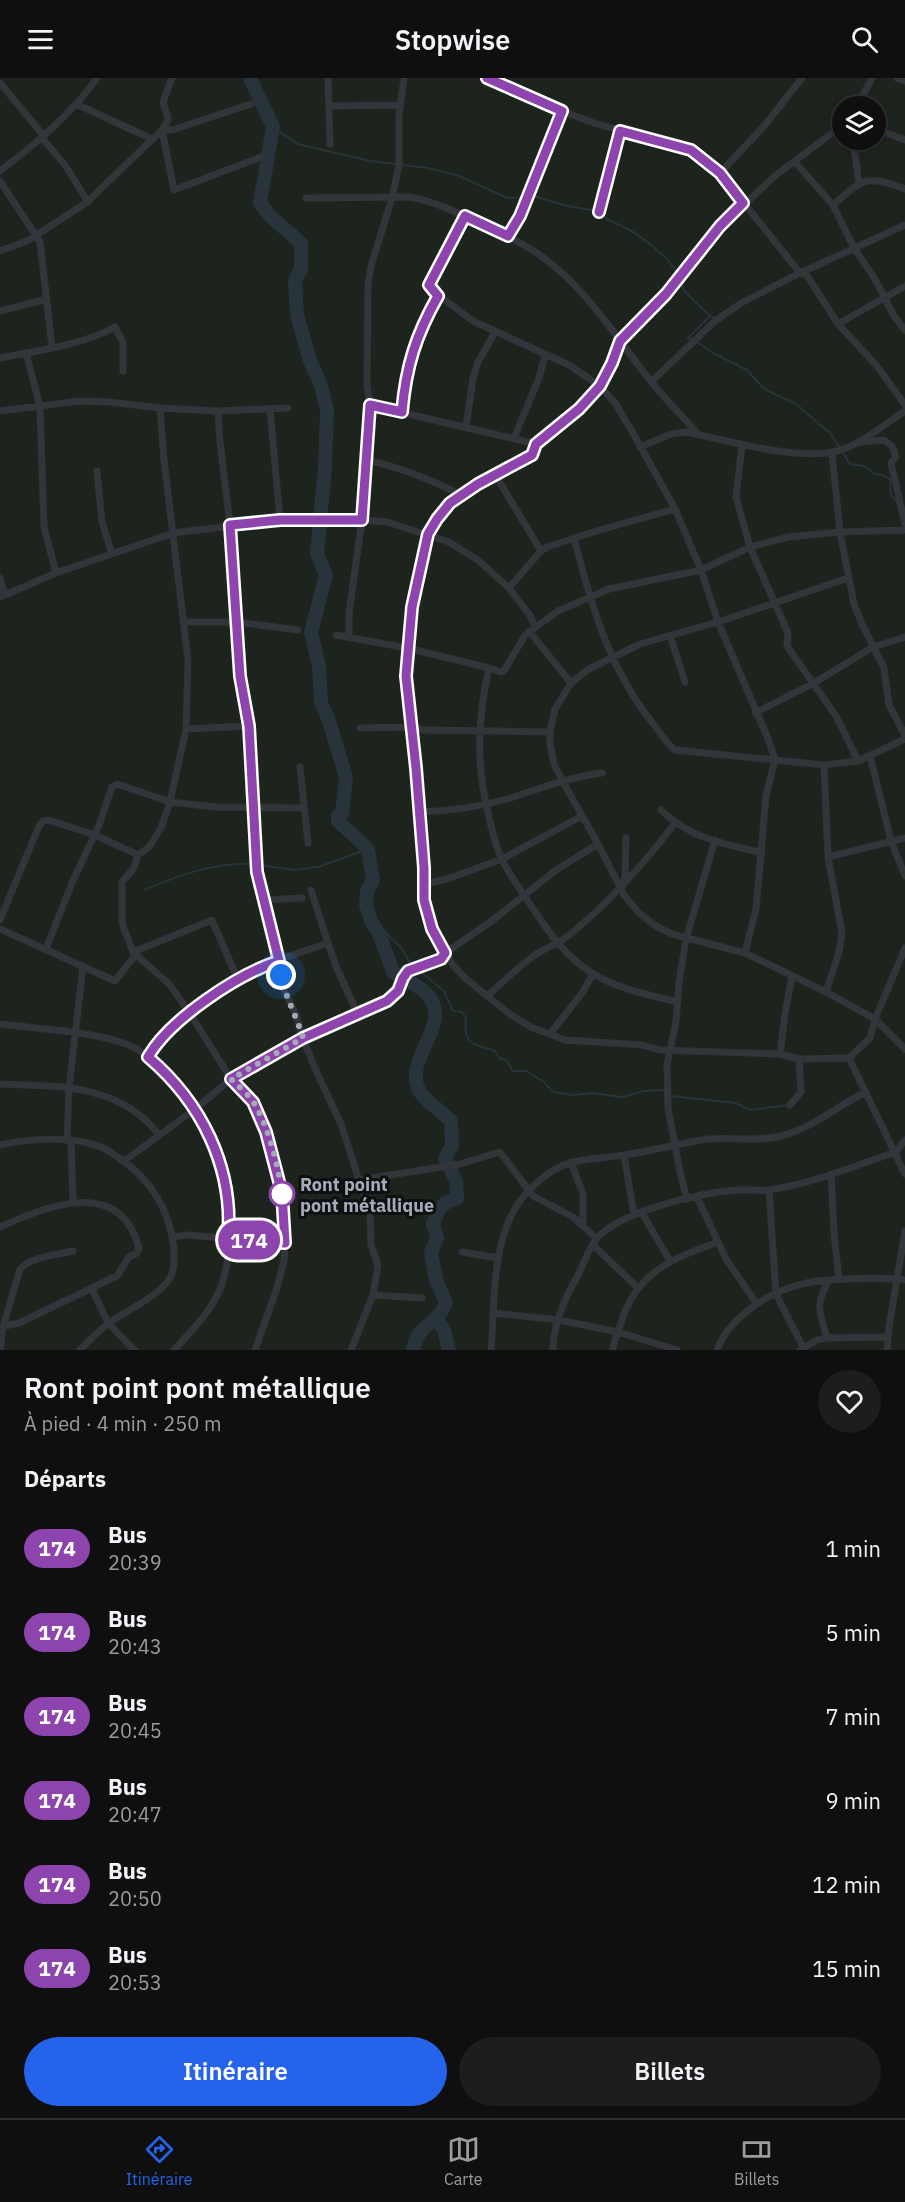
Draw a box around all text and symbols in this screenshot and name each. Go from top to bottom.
text: Stopwise [395,22,510,57]
icon: menu [24,23,57,56]
icon: search [848,23,881,56]
map controls [832,96,886,150]
button: layers [832,96,886,150]
your location [266,960,296,990]
place label: Ront point pont métallique [300,1173,434,1217]
marker: Ront point pont métallique [269,1181,295,1207]
line badge: 174 [214,1220,284,1260]
text: 174 [230,1226,268,1254]
text: Ront point pont métallique [24,1369,371,1406]
button: heart [818,1370,881,1433]
text: À pied · 4 min · 250 m [24,1410,221,1437]
text: Départs [24,1464,106,1493]
text: Bus [108,1520,147,1549]
text: 174 [38,1534,76,1562]
text: 1 min [825,1534,881,1563]
text: 20:39 [108,1549,162,1576]
text: Bus [108,1604,147,1633]
text: 174 [38,1618,76,1646]
text: 5 min [825,1618,881,1647]
text: 20:43 [108,1633,162,1660]
text: Bus [108,1688,147,1717]
text: 174 [38,1702,76,1730]
text: 7 min [825,1702,881,1731]
text: 20:45 [108,1717,162,1744]
text: Bus [108,1772,147,1801]
text: 174 [38,1786,76,1814]
text: 9 min [825,1786,881,1815]
text: 20:47 [108,1801,162,1828]
text: Bus [108,1856,147,1885]
text: 174 [38,1870,76,1898]
text: 12 min [812,1870,881,1899]
text: 20:50 [108,1885,162,1912]
text: Bus [108,1940,147,1969]
text: 174 [38,1954,76,1982]
text: 15 min [812,1954,881,1983]
text: 20:53 [108,1969,162,1996]
button: Itinéraire [24,2037,447,2106]
button: Billets [459,2037,881,2106]
tab: Itinéraire [126,2133,193,2189]
tab: Carte [444,2133,483,2189]
tab: Billets [734,2133,779,2189]

